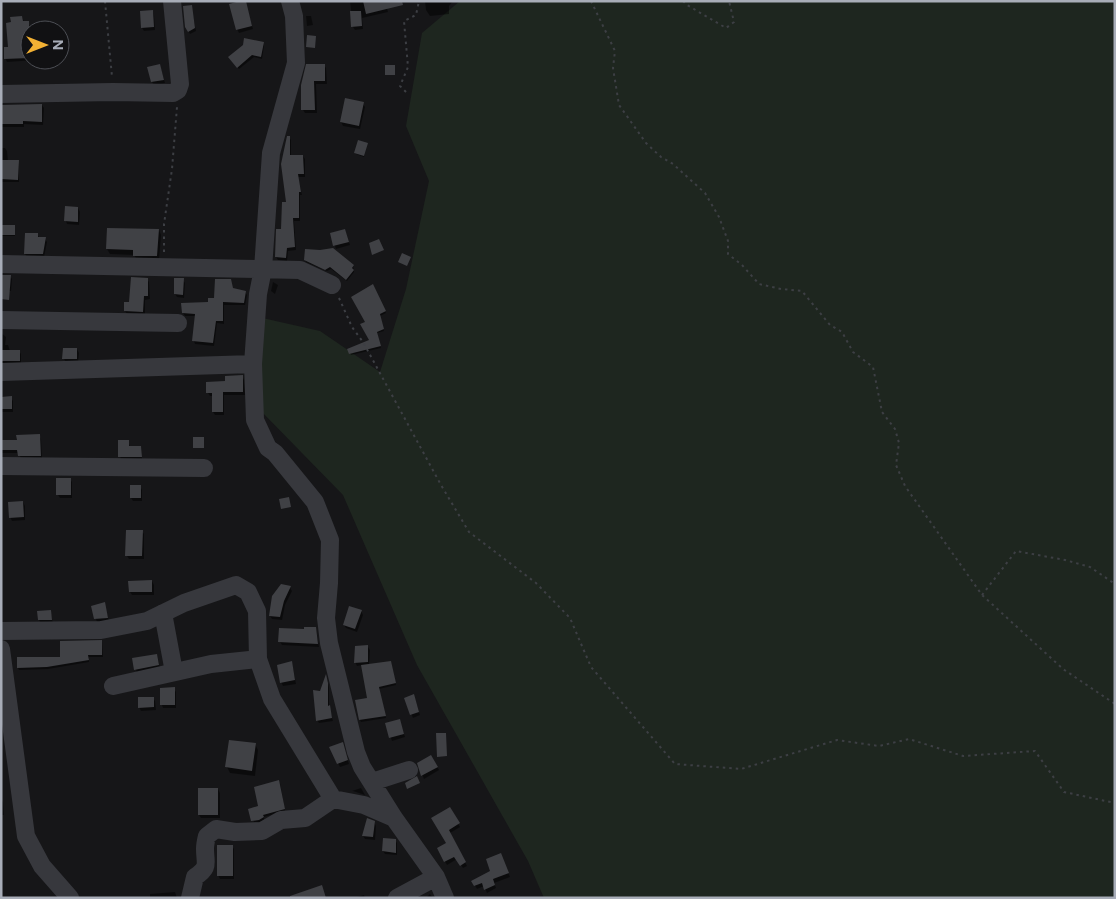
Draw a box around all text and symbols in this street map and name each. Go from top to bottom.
north arrow [20,20,70,70]
text: N [49,40,66,50]

